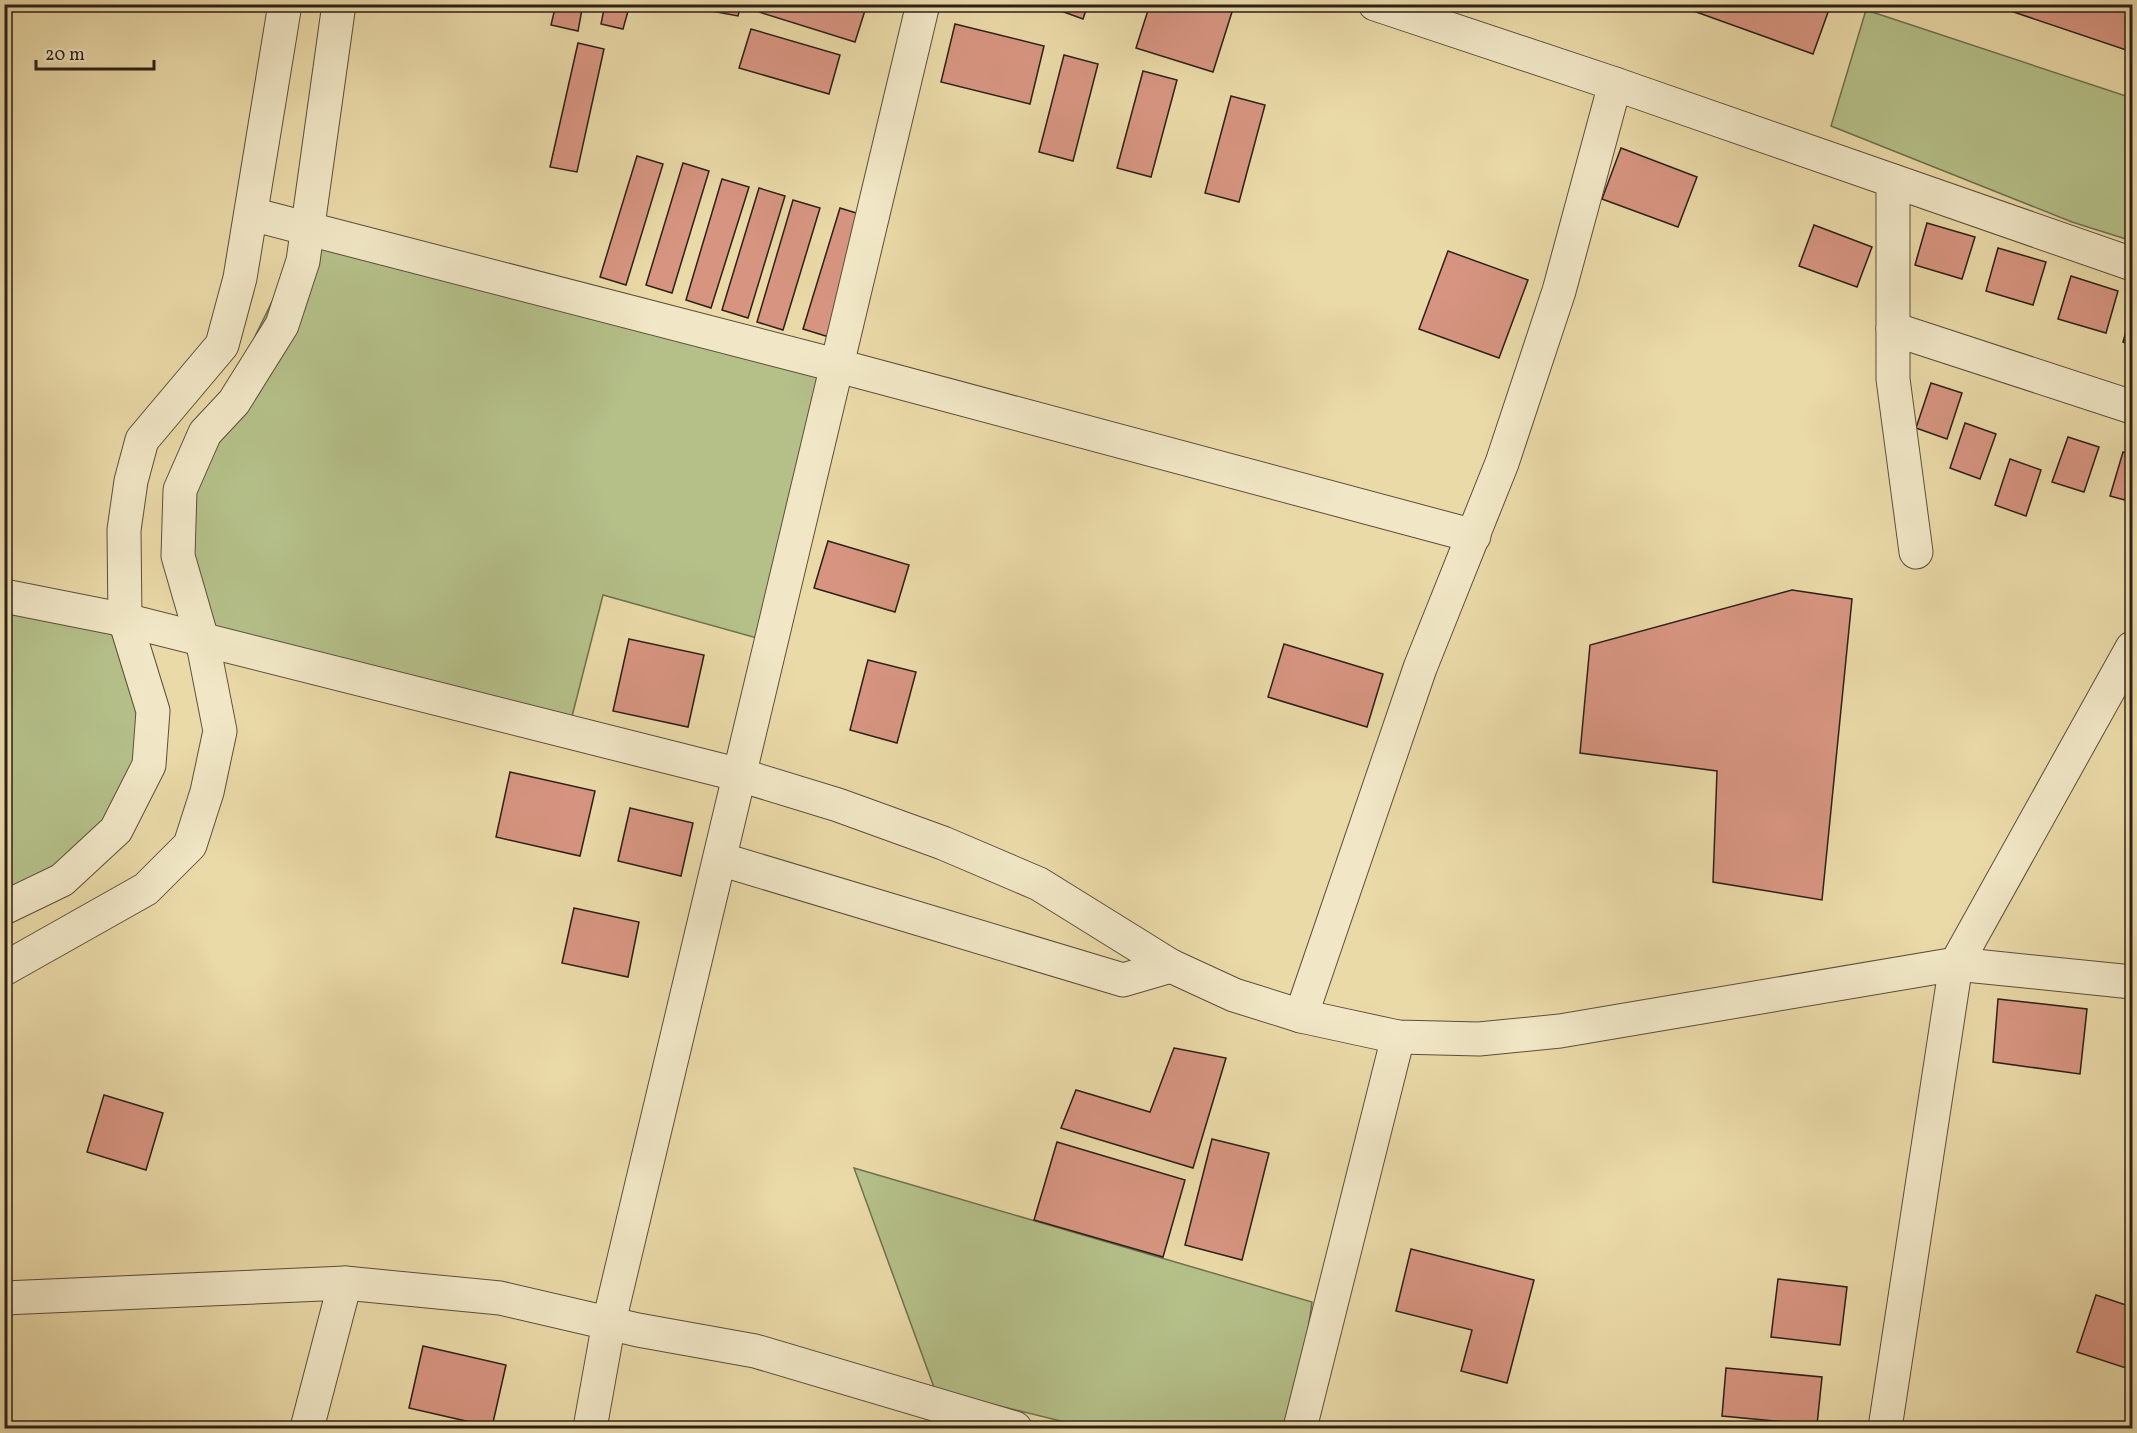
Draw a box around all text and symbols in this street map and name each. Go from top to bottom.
scale bar [36,33,154,71]
text: 20 m [45,43,85,68]

